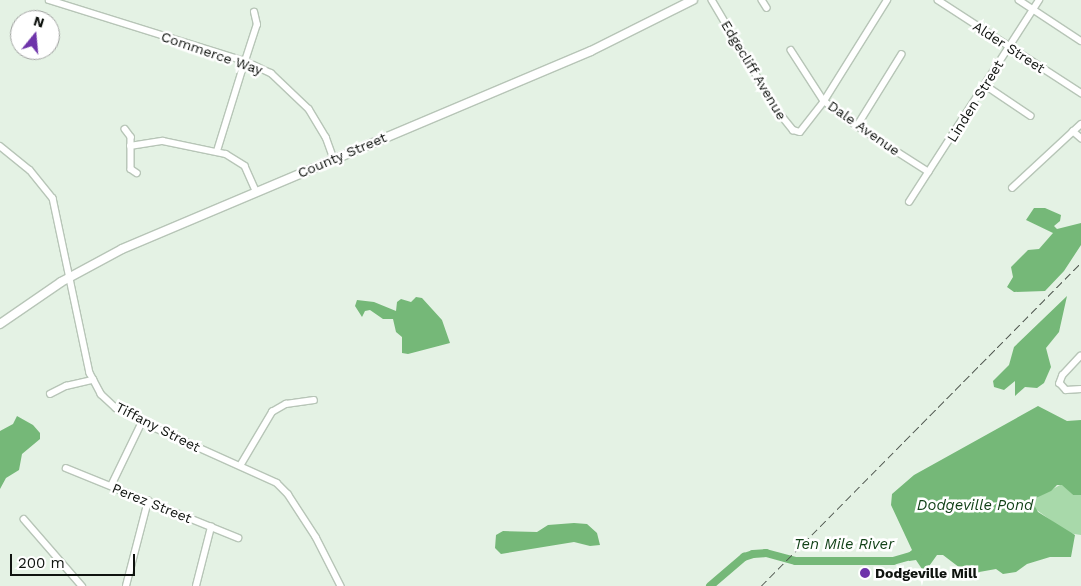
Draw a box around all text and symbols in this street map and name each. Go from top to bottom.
north arrow [10,10,60,60]
text: N [32,12,46,31]
street label: Edgecliff Avenue [717,17,791,123]
street label: Alder Street [970,17,1048,77]
street label: Commerce Way [159,28,265,78]
street label: Linden Street [943,57,1007,145]
street label: Dale Avenue [825,97,903,159]
street label: County Street [295,129,389,181]
street label: Tiffany Street [113,398,203,456]
street label: Perez Street [110,479,194,527]
water label: Dodgeville Pond [917,497,1033,515]
water label: Ten Mile River [794,536,894,554]
scale bar [12,544,138,576]
text: 200 m [18,554,65,572]
place label: Dodgeville Mill [875,565,977,581]
marker: Dodgeville Mill [859,567,871,579]

